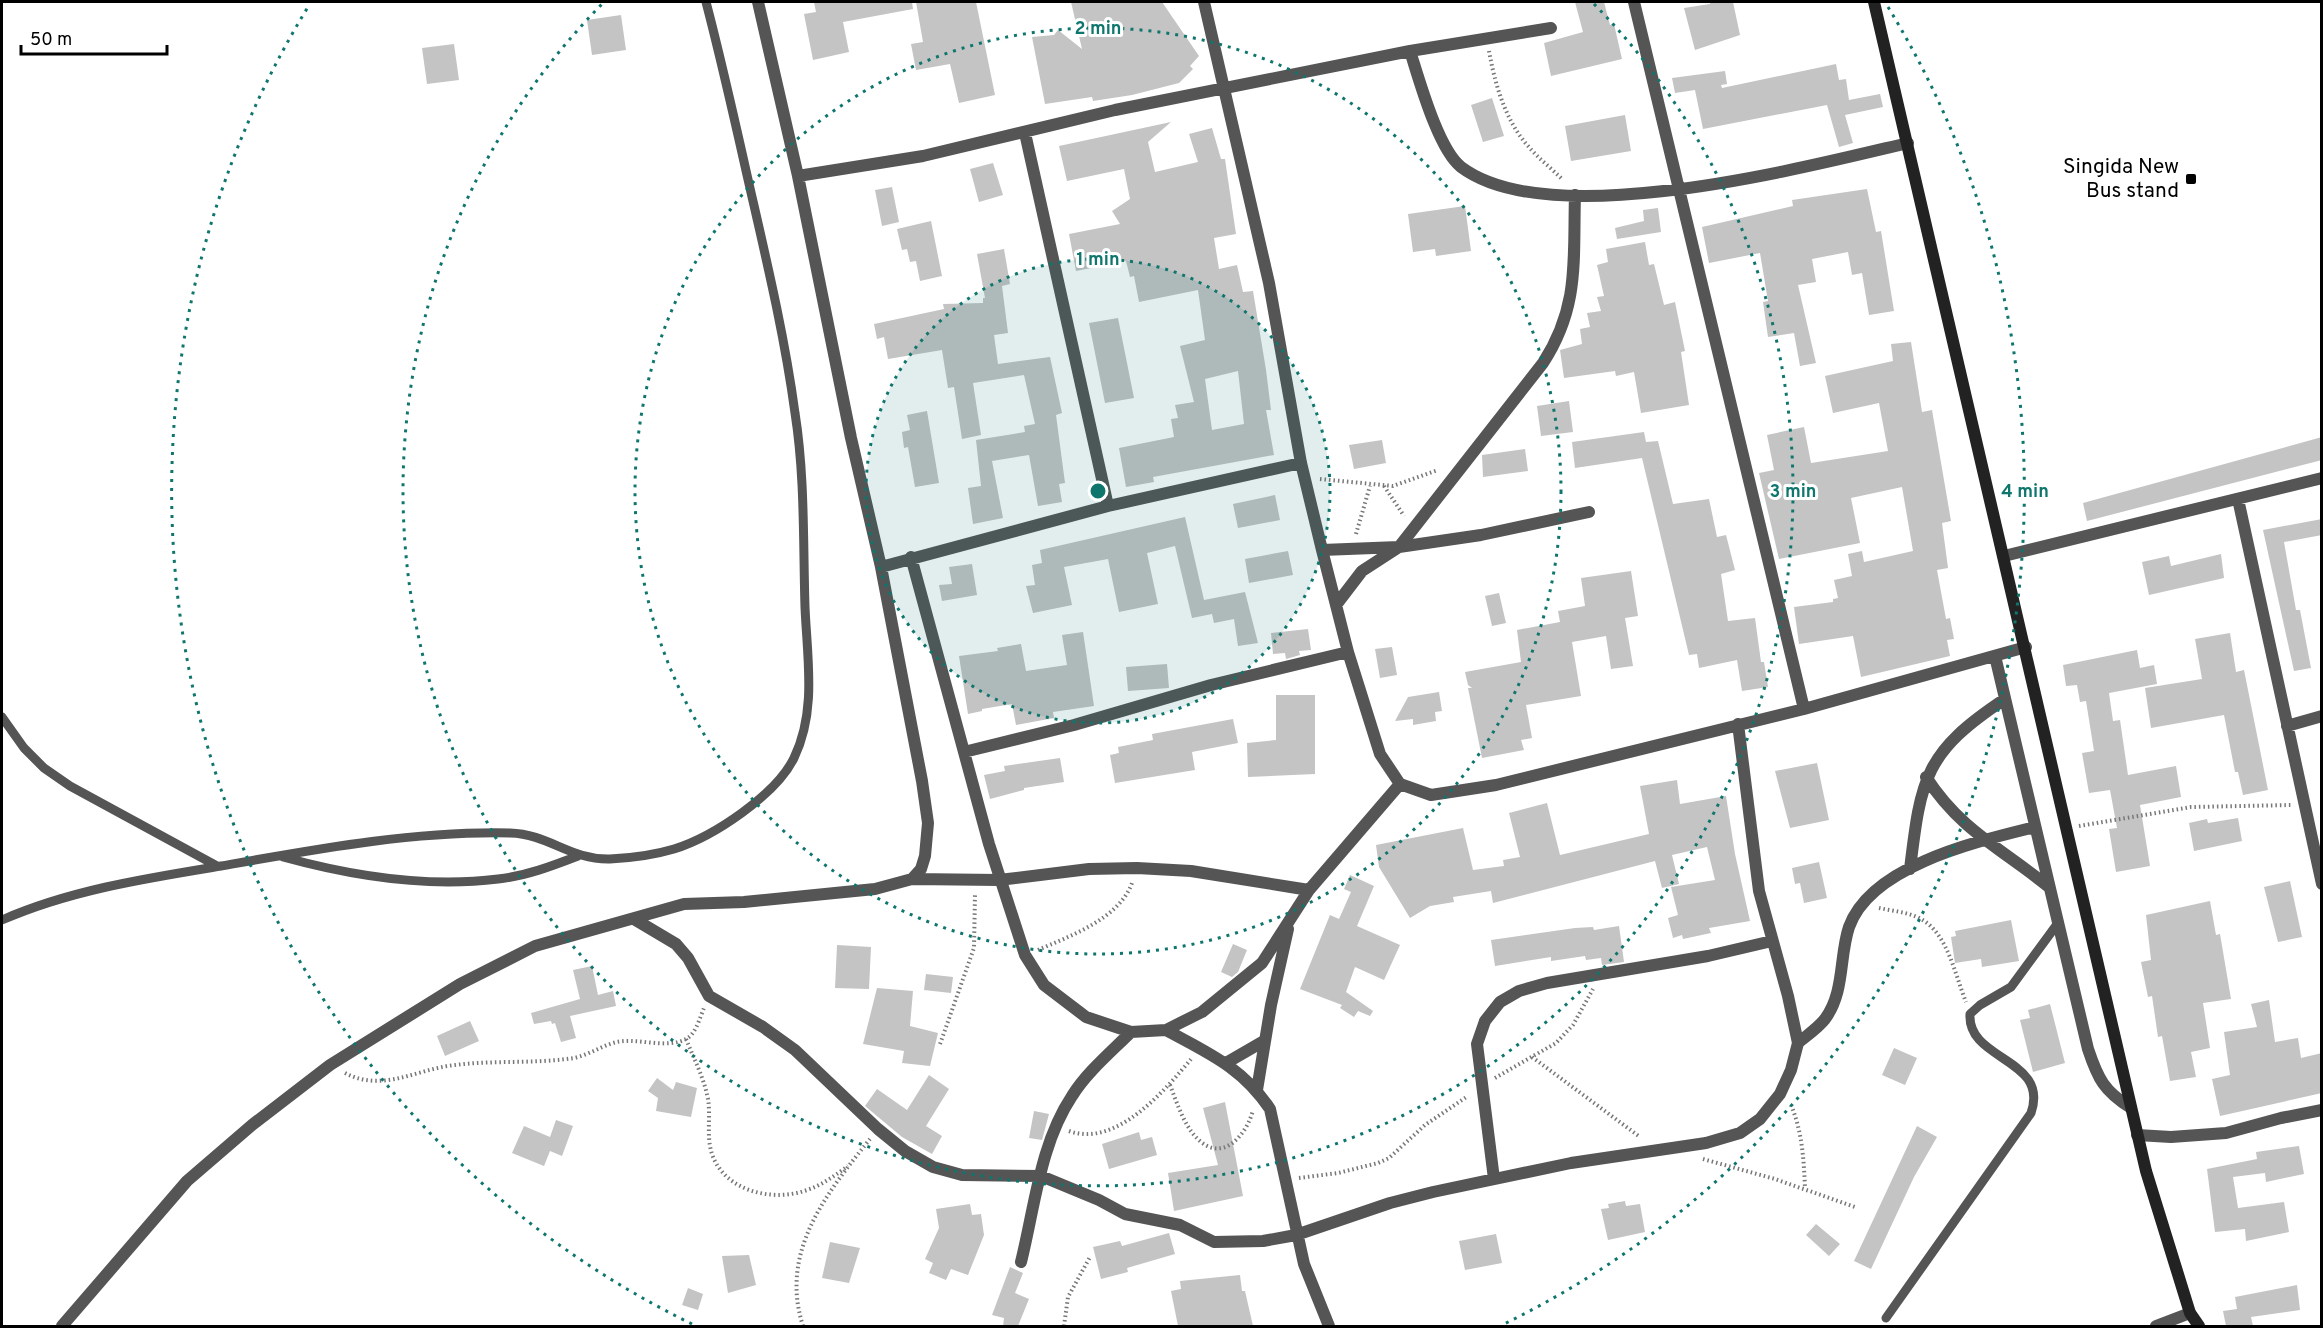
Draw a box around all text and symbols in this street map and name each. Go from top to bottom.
scale bar [21,18,166,56]
text: 2 min [1074,18,1122,41]
text: 50 m [30,29,72,52]
place label: Singida New Bus stand [2063,154,2179,205]
marker: Singida New Bus stand [2184,172,2198,186]
text: 1 min [1076,249,1120,272]
centre of rings [1088,481,1108,501]
text: 3 min [1770,481,1816,504]
text: 4 min [2001,481,2049,504]

